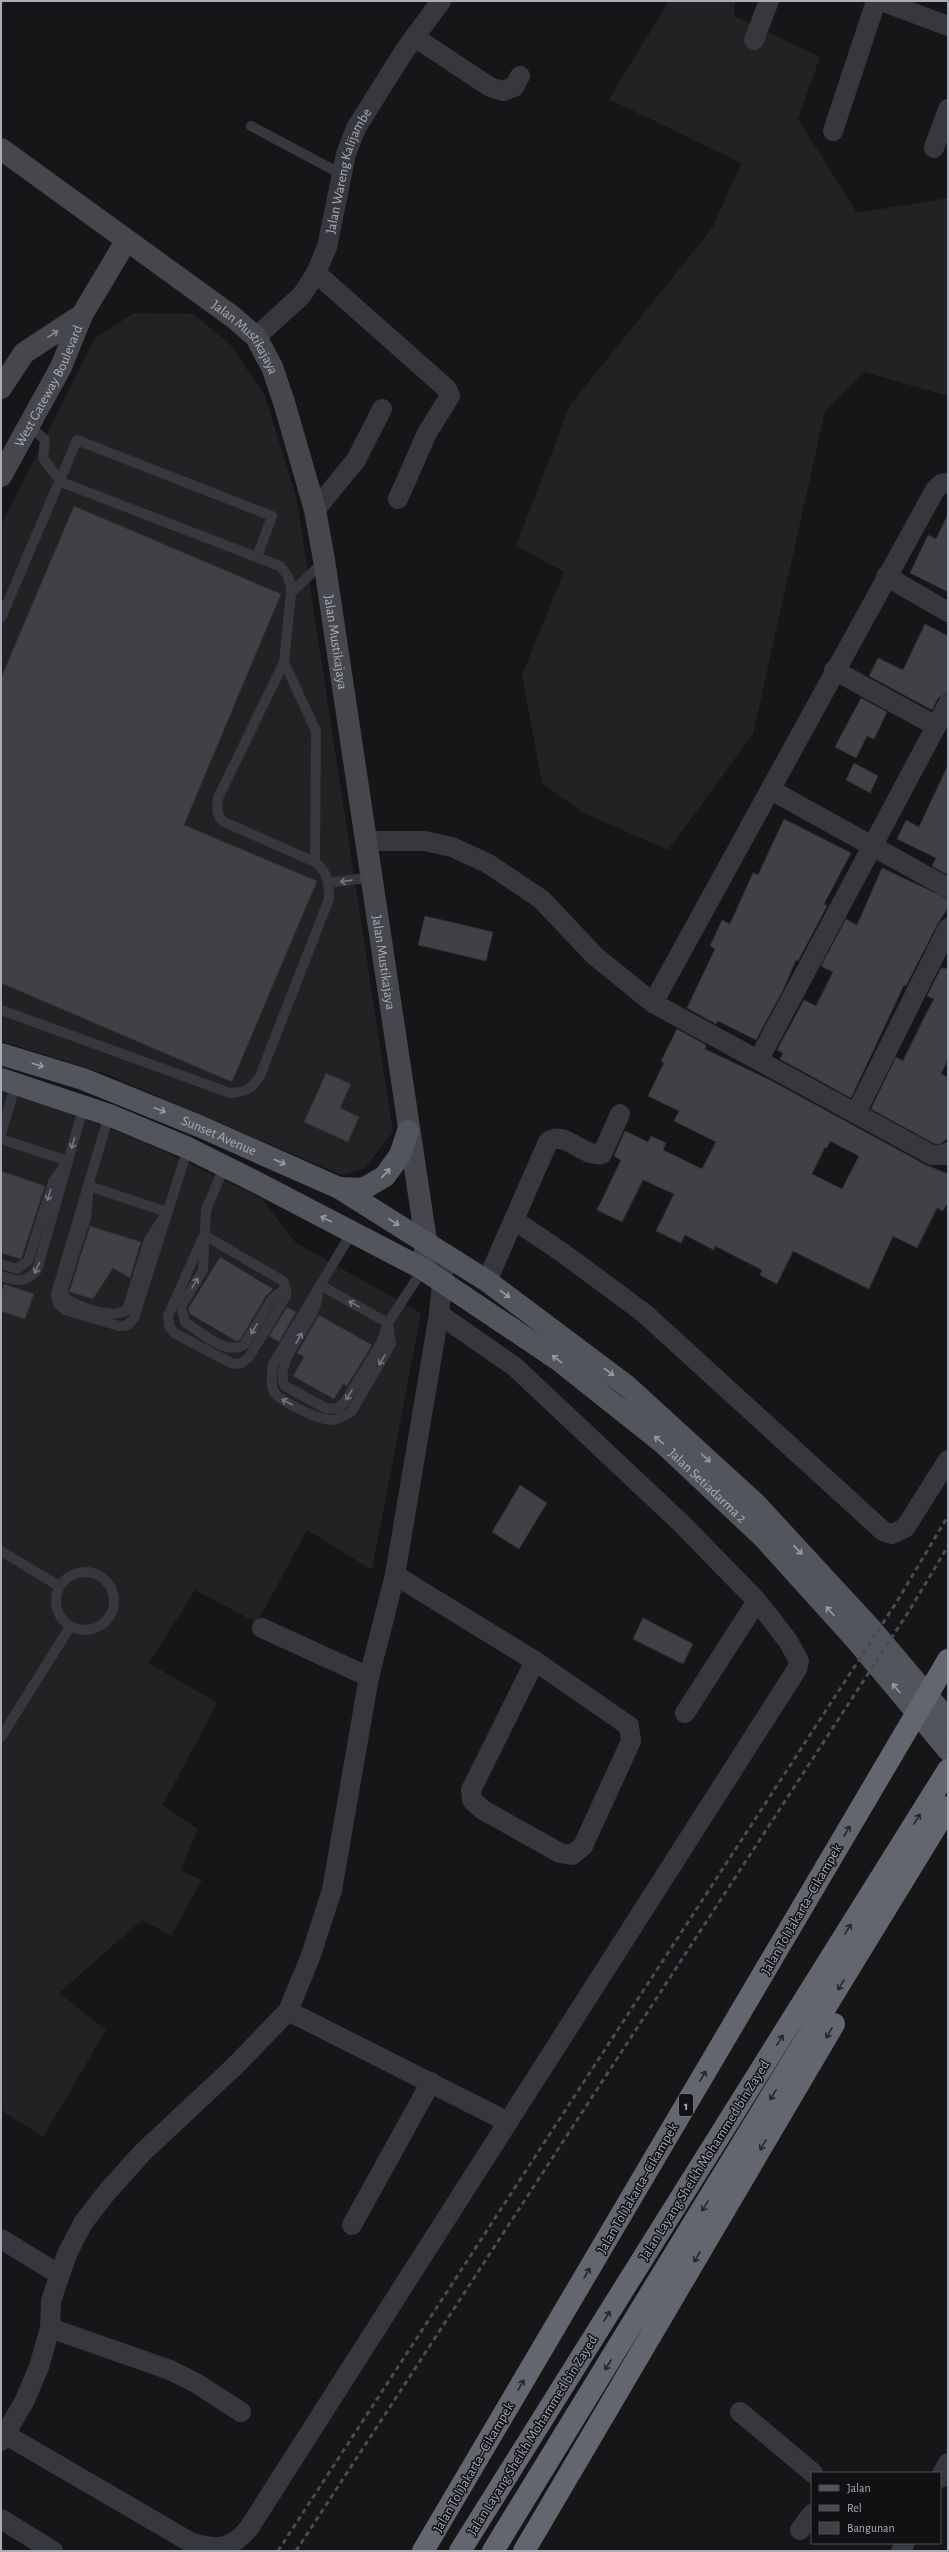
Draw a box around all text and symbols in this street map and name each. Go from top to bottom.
street label: Jalan Wareng Kalijambe [324,106,375,235]
street label: Jalan Mustikajaya [209,298,280,377]
street label: West Gateway Boulevard [12,323,85,450]
one-way arrow [47,329,59,337]
street label: Jalan Mustikajaya [321,594,349,691]
one-way arrow [340,877,353,885]
street label: Jalan Mustikajaya [369,914,397,1011]
one-way arrow [32,1062,45,1069]
one-way arrow [154,1107,166,1114]
street label: Sunset Avenue [179,1114,258,1158]
one-way arrow [69,1136,76,1149]
one-way arrow [273,1158,285,1166]
one-way arrow [381,1168,391,1178]
one-way arrow [45,1188,52,1201]
one-way arrow [321,1215,333,1222]
one-way arrow [388,1218,399,1226]
one-way arrow [33,1261,40,1273]
one-way arrow [192,1277,199,1289]
one-way arrow [499,1290,510,1298]
one-way arrow [348,1300,360,1308]
one-way arrow [250,1323,258,1334]
one-way arrow [295,1332,303,1344]
one-way arrow [378,1354,386,1365]
one-way arrow [552,1355,563,1363]
one-way arrow [603,1368,614,1377]
one-way arrow [345,1389,354,1400]
one-way arrow [282,1398,294,1405]
one-way arrow [653,1436,664,1444]
street label: Jalan Setiadarma 2 [665,1446,749,1526]
one-way arrow [701,1453,711,1463]
one-way arrow [794,1544,803,1555]
one-way arrow [825,1606,835,1616]
one-way arrow [892,1682,901,1693]
one-way arrow [914,1813,922,1825]
one-way arrow [844,1825,852,1837]
street label: Jalan Tol Jakarta–Cikampek [759,1841,845,1977]
one-way arrow [845,1923,853,1935]
one-way arrow [837,1979,845,1990]
one-way arrow [825,2027,833,2039]
one-way arrow [775,2034,784,2045]
street label: Jalan Layang Sheikh Mohammed bin Zayed [637,2058,772,2263]
one-way arrow [699,2071,707,2082]
one-way arrow [769,2090,777,2101]
road number: 1 [679,2094,693,2116]
street label: Jalan Tol Jakarta–Cikampek [595,2120,681,2256]
one-way arrow [759,2139,767,2151]
one-way arrow [701,2200,709,2211]
one-way arrow [693,2251,701,2263]
one-way arrow [584,2267,592,2279]
one-way arrow [603,2311,611,2322]
street label: Jalan Layang Sheikh Mohammed bin Zayed [465,2333,600,2538]
one-way arrow [603,2359,611,2371]
one-way arrow [518,2379,526,2391]
street label: Jalan Tol Jakarta–Cikampek [431,2399,517,2535]
legend [811,2472,941,2544]
text: Jalan [847,2482,871,2494]
text: Rel [847,2502,862,2514]
text: Bangunan [847,2522,895,2534]

